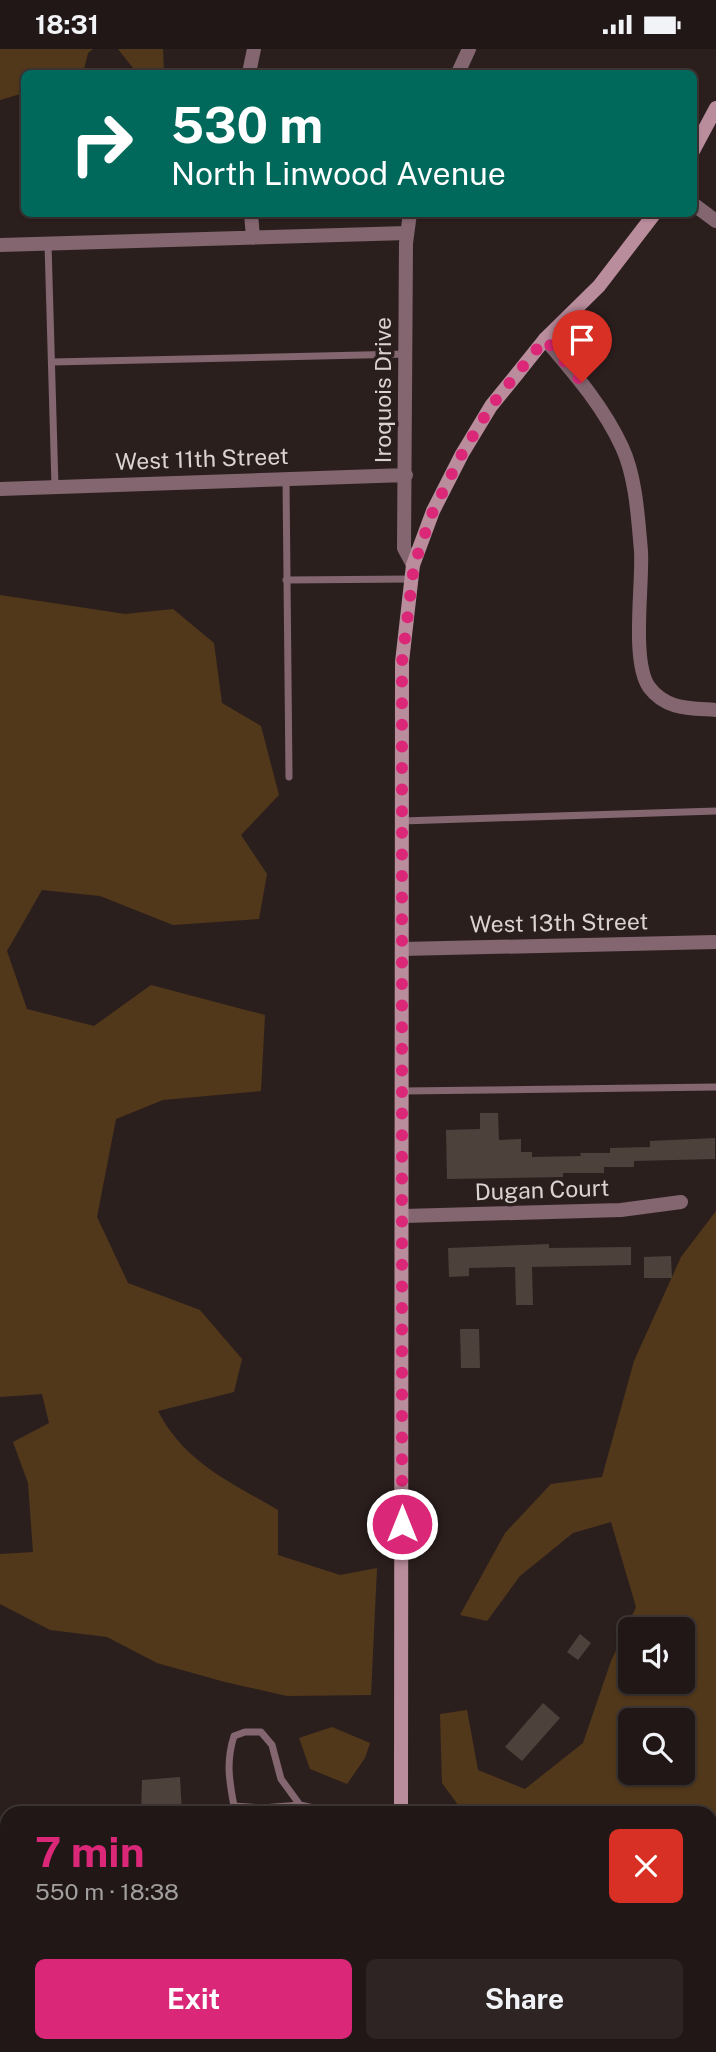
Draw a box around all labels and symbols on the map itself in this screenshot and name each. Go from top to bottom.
pin [552,310,612,382]
street label: Iroquois Drive [369,317,396,463]
street label: West 11th Street [115,442,289,475]
street label: West 13th Street [469,907,649,938]
street label: Dugan Court [474,1174,610,1205]
position arrow [365,1487,439,1561]

